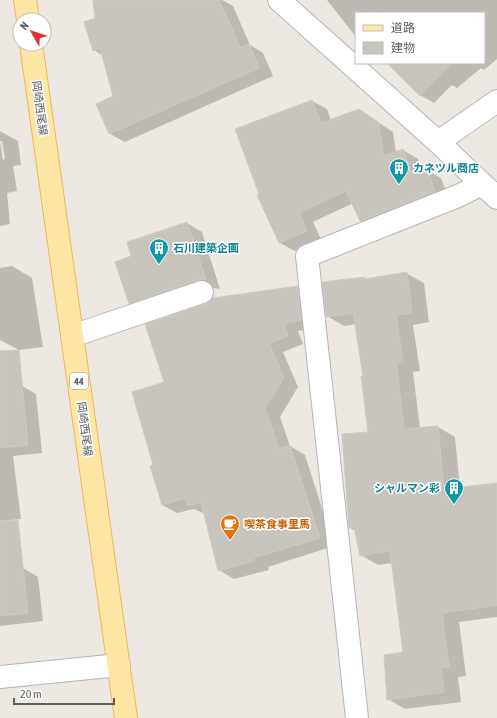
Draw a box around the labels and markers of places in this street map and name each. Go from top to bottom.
building icon: カネツル商店 [388,157,410,185]
place label: カネツル商店 [413,162,479,174]
building icon: 石川建築企画 [148,237,170,265]
place label: 石川建築企画 [173,242,239,254]
building icon: シャルマン彩 [443,477,465,505]
place label: シャルマン彩 [374,482,440,494]
cafe icon: 喫茶食事里馬 [219,513,241,541]
place label: 喫茶食事里馬 [244,518,310,530]

